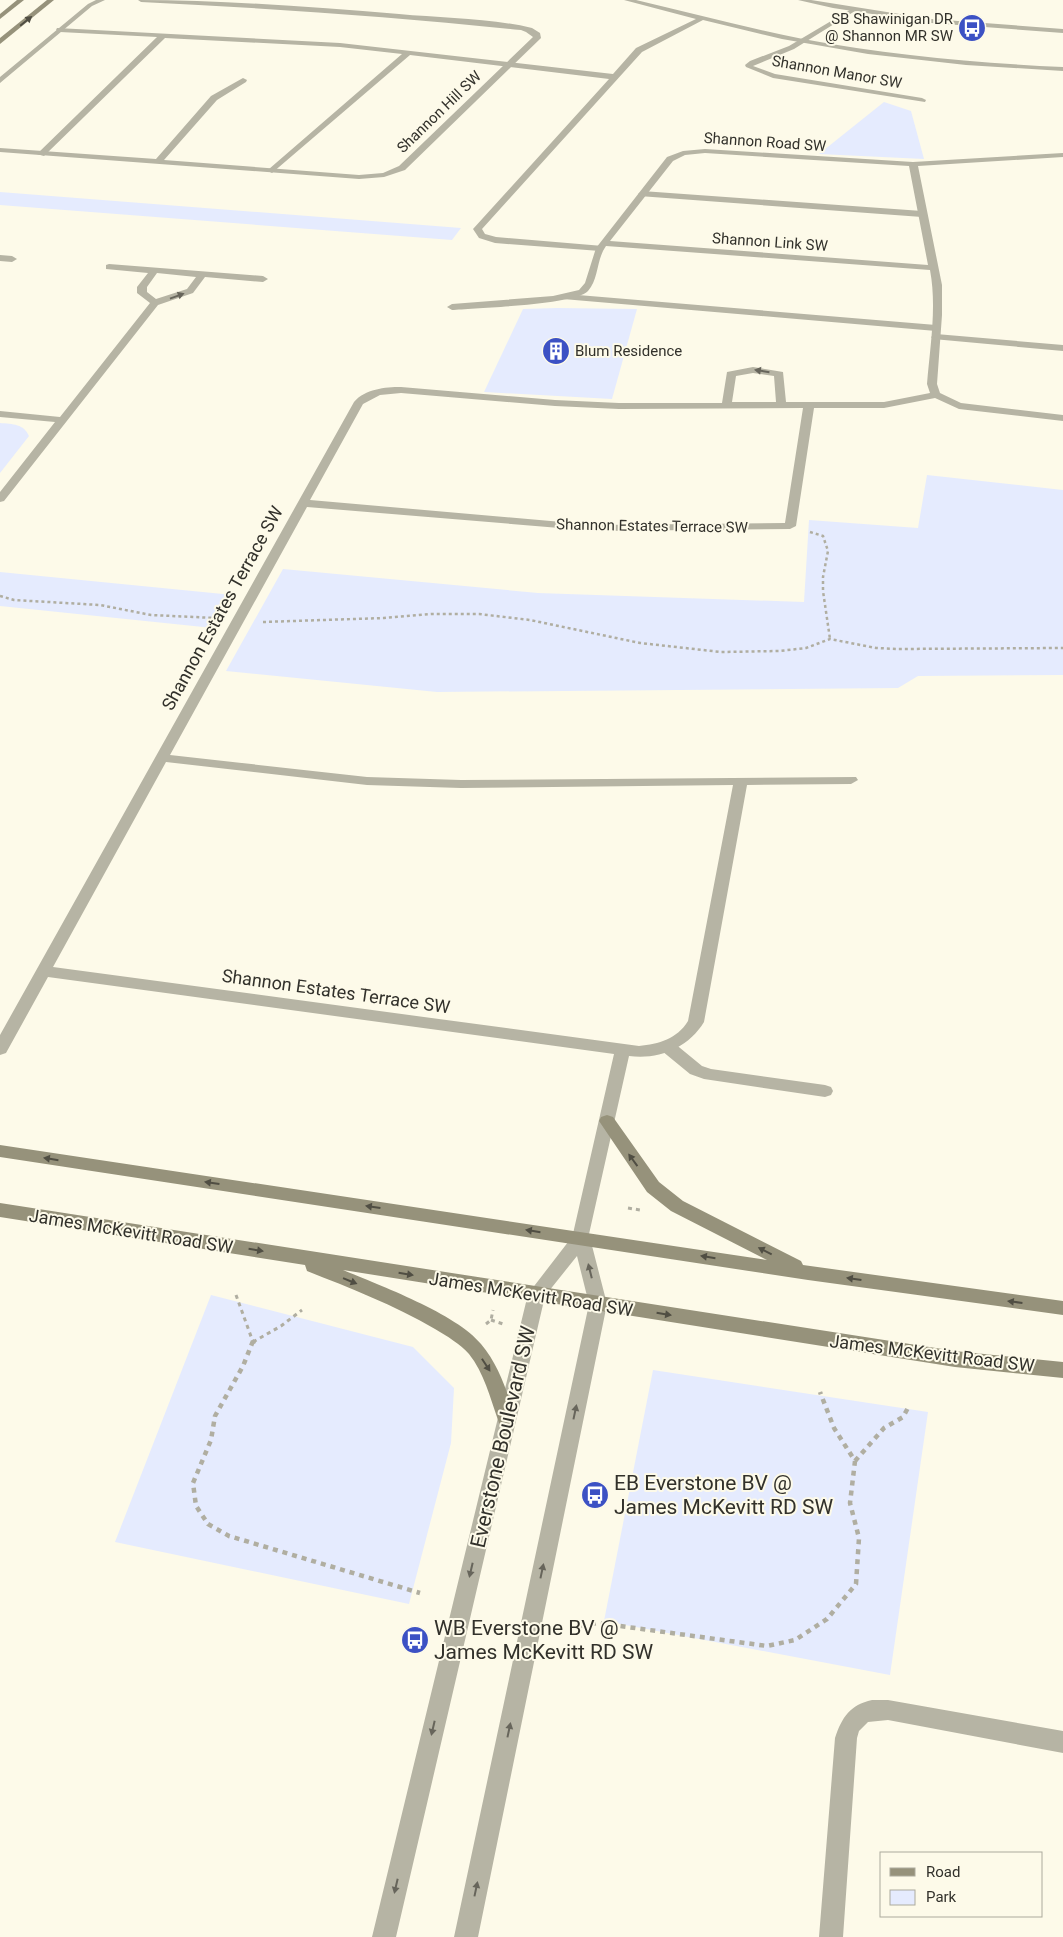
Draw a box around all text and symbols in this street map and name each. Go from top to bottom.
place label: SB Shawinigan DR @ Shannon MR SW [825,10,953,45]
bus stop icon: SB Shawinigan DR @ Shannon MR SW [957,13,987,43]
one-way arrow [19,15,31,27]
street label: Shannon Manor SW [771,52,903,92]
street label: Shannon Hill SW [393,67,485,157]
street label: Shannon Road SW [703,129,827,155]
street label: Shannon Link SW [712,229,828,255]
one-way arrow [170,292,185,300]
building icon: Blum Residence [541,336,571,366]
place label: Blum Residence [575,342,682,360]
one-way arrow [754,367,770,375]
street label: Shannon Estates Terrace SW [157,502,287,714]
street label: Shannon Estates Terrace SW [556,515,748,537]
street label: Shannon Estates Terrace SW [221,965,451,1017]
one-way arrow [628,1153,638,1167]
one-way arrow [43,1154,59,1162]
one-way arrow [203,1179,219,1187]
one-way arrow [364,1202,380,1210]
street label: James McKevitt Road SW [28,1205,235,1258]
one-way arrow [525,1226,541,1234]
one-way arrow [248,1247,264,1255]
one-way arrow [757,1247,772,1255]
one-way arrow [699,1253,715,1261]
one-way arrow [586,1263,594,1278]
street label: James McKevitt Road SW [428,1268,635,1321]
one-way arrow [398,1271,414,1279]
one-way arrow [845,1275,861,1283]
one-way arrow [343,1277,358,1285]
one-way arrow [1006,1298,1022,1306]
one-way arrow [656,1311,672,1319]
street label: Everstone Boulevard SW [466,1324,540,1550]
street label: James McKevitt Road SW [828,1330,1036,1376]
one-way arrow [481,1358,490,1372]
one-way arrow [572,1404,580,1420]
place label: EB Everstone BV @ James McKevitt RD SW [614,1471,833,1519]
bus stop icon: EB Everstone BV @ James McKevitt RD SW [580,1480,610,1510]
one-way arrow [467,1562,475,1577]
one-way arrow [538,1563,546,1579]
place label: WB Everstone BV @ James McKevitt RD SW [434,1616,653,1664]
bus stop icon: WB Everstone BV @ James McKevitt RD SW [400,1625,430,1655]
one-way arrow [429,1720,437,1735]
one-way arrow [505,1723,513,1738]
legend [880,1852,1043,1917]
text: Road [926,1863,960,1881]
one-way arrow [392,1878,400,1893]
one-way arrow [472,1882,480,1897]
text: Park [926,1888,957,1906]

